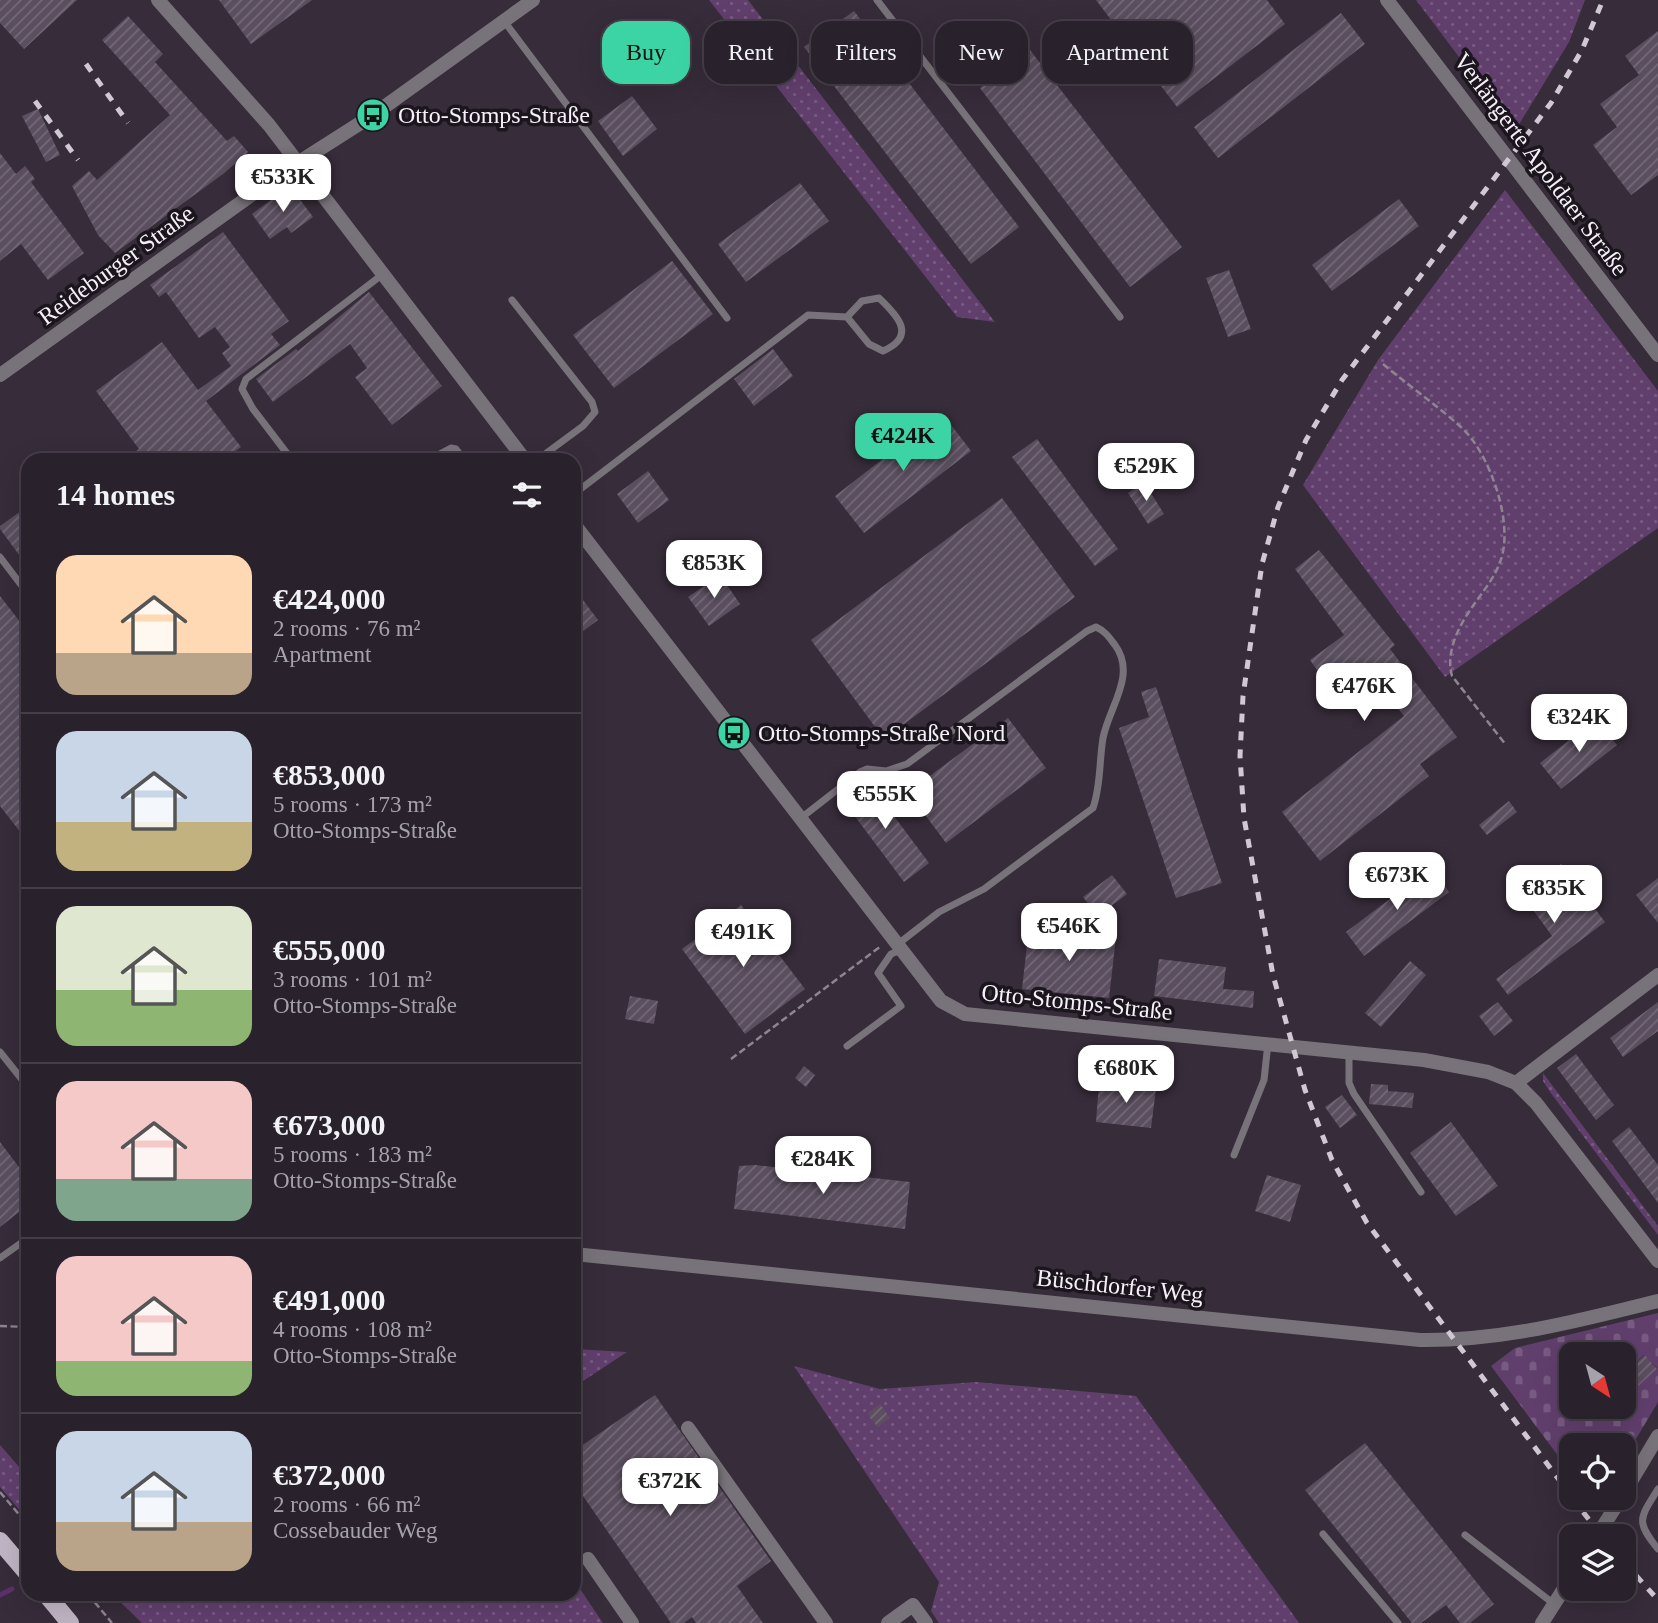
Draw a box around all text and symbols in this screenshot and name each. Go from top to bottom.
chip: Buy [602,21,690,84]
chip: Rent [704,21,797,84]
chip: Filters [811,21,921,84]
chip: New [935,21,1028,84]
chip: Apartment [1042,21,1193,84]
street label: Verlängerte Apoldaer Straße [1449,48,1633,280]
bus stop icon: Otto-Stomps-Straße [354,96,392,134]
place label: Otto-Stomps-Straße [398,102,590,128]
pin: €533K [234,154,332,214]
text: €533K [251,164,315,189]
street label: Reideburger Straße [33,200,199,330]
pin: €424K [854,414,952,473]
text: €424K [871,423,935,448]
pin: €529K [1097,444,1195,503]
text: €529K [1114,453,1178,478]
icon: filters [508,476,546,514]
text: 14 homes [56,478,175,511]
pin: €853K [665,540,763,600]
text: €853K [682,550,746,575]
text: €424,000 [273,582,386,615]
icon: home [112,583,196,667]
text: 2 rooms · 76 m² [273,616,420,641]
text: Apartment [273,642,371,667]
pin: €476K [1315,664,1413,723]
text: €476K [1332,673,1396,698]
pin: €324K [1530,694,1628,754]
text: €324K [1547,704,1611,729]
bus stop icon: Otto-Stomps-Straße Nord [715,714,753,752]
place label: Otto-Stomps-Straße Nord [758,720,1005,746]
text: €853,000 [273,758,386,791]
icon: home [112,759,196,843]
pin: €555K [836,772,934,831]
text: €555K [853,781,917,806]
text: 5 rooms · 173 m² [273,792,432,817]
text: Otto-Stomps-Straße [273,818,457,843]
pin: €673K [1348,852,1446,912]
text: €673K [1365,862,1429,887]
pin: €835K [1505,866,1603,925]
text: €835K [1522,875,1586,900]
pin: €546K [1020,904,1118,963]
pin: €491K [694,909,792,969]
text: €546K [1037,913,1101,938]
text: €491K [711,919,775,944]
text: €555,000 [273,933,386,966]
icon: home [112,934,196,1018]
text: 3 rooms · 101 m² [273,967,432,992]
street label: Otto-Stomps-Straße [980,979,1174,1025]
text: Otto-Stomps-Straße [273,993,457,1018]
pin: €680K [1077,1046,1175,1105]
text: €680K [1094,1055,1158,1080]
text: €673,000 [273,1108,386,1141]
icon: home [112,1109,196,1193]
pin: €284K [774,1136,872,1196]
text: 5 rooms · 183 m² [273,1142,432,1167]
text: €284K [791,1146,855,1171]
text: Otto-Stomps-Straße [273,1168,457,1193]
street label: Büschdorfer Weg [1035,1264,1205,1308]
text: €491,000 [273,1283,386,1316]
icon: home [112,1284,196,1368]
text: 4 rooms · 108 m² [273,1317,432,1342]
north arrow [1559,1342,1636,1419]
map controls [1559,1342,1636,1601]
text: Otto-Stomps-Straße [273,1343,457,1368]
button: locate [1559,1433,1636,1510]
text: €372,000 [273,1458,386,1491]
pin: €372K [621,1458,719,1518]
icon: home [112,1459,196,1543]
text: €372K [638,1468,702,1493]
text: 2 rooms · 66 m² [273,1492,420,1517]
text: Cossebauder Weg [273,1518,437,1543]
button: layers [1559,1524,1636,1601]

